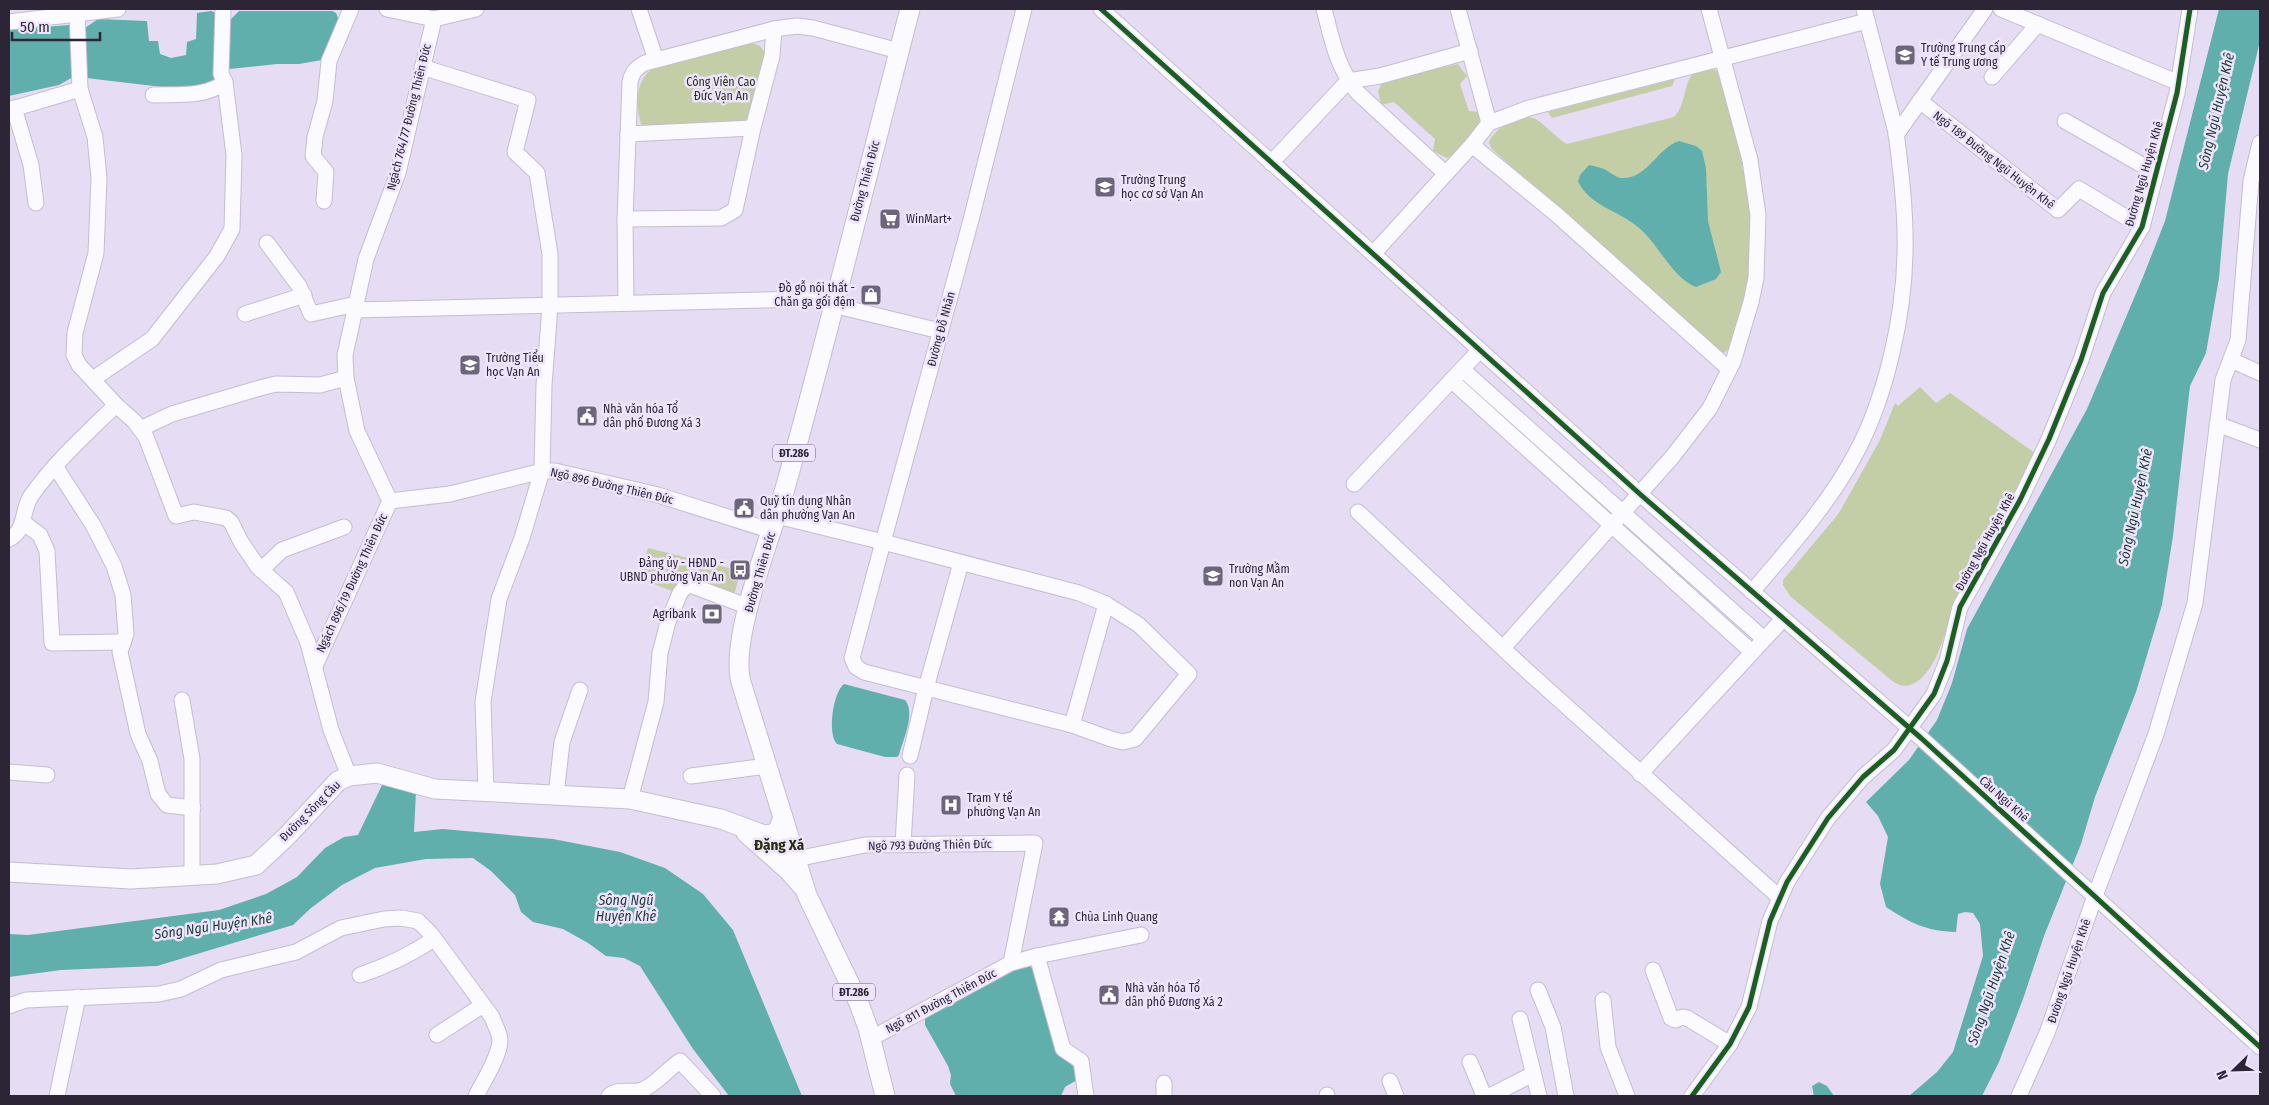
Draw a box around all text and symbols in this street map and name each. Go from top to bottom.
scale bar [12,10,100,42]
text: 50 m [20,18,50,36]
place label: Trường Trung cấp Y tế Trung ương [1921,40,2006,69]
street label: Ngách 764/77 Đường Thiên Đức [384,42,434,192]
school or university icon: Trường Trung cấp Y tế Trung ương [1893,43,1917,67]
water label: Sông Ngũ Huyện Khê [2195,51,2238,172]
park label: Công Viên Cao Đức Vạn An [686,75,756,103]
street label: Ngõ 189 Đường Ngũ Huyện Khê [1930,108,2058,212]
street label: Đường Ngũ Huyện Khê [2122,120,2166,228]
street label: Đường Thiên Đức [847,139,883,223]
place label: Trường Trung học cơ sở Vạn An [1121,173,1204,201]
school or university icon: Trường Trung học cơ sở Vạn An [1093,175,1117,199]
supermarket icon: WinMart+ [878,207,902,231]
place label: WinMart+ [906,212,952,226]
place label: Đồ gỗ nội thất - Chăn ga gối đệm [774,280,855,309]
shop icon: Đồ gỗ nội thất - Chăn ga gối đệm [859,283,883,307]
street label: Đường Đỗ Nhân [923,290,958,368]
place label: Trường Tiểu học Vạn An [486,349,544,379]
school or university icon: Trường Tiểu học Vạn An [458,353,482,377]
place label: Nhà văn hóa Tổ dân phố Đương Xá 3 [603,400,701,430]
public building icon: Nhà văn hóa Tổ dân phố Đương Xá 3 [575,404,599,428]
road number: ĐT.286 [773,444,815,462]
water label: Sông Ngũ Huyện Khê [2115,447,2156,568]
street label: Ngõ 896 Đường Thiên Đức [549,465,675,507]
street label: Đường Ngũ Huyện Khê [1952,491,2018,593]
place label: Quỹ tín dụng Nhân dân phường Vạn An [760,494,855,522]
public building icon: Quỹ tín dụng Nhân dân phường Vạn An [732,496,756,520]
street label: Ngách 896/19 Đường Thiên Đức [314,511,390,655]
street label: Đường Thiên Đức [742,530,778,614]
place label: Đảng ủy - HĐND - UBND phường Vạn An [620,556,724,584]
bus stop icon: Đảng ủy - HĐND - UBND phường Vạn An [728,558,752,582]
place label: Trường Mầm non Vạn An [1229,561,1290,590]
school or university icon: Trường Mầm non Vạn An [1201,564,1225,588]
bank icon: Agribank [700,602,724,626]
place label: Agribank [653,607,696,621]
street label: Cầu Ngũ Khê [1976,772,2032,825]
street label: Đường Sông Cầu [276,777,343,844]
place label: Trạm Y tế phường Vạn An [967,790,1041,819]
hospital icon: Trạm Y tế phường Vạn An [939,793,963,817]
district label: Đặng Xá [754,836,805,854]
street label: Ngõ 793 Đường Thiên Đức [868,837,992,853]
water label: Sông Ngũ Huyện Khê [596,892,657,925]
temple icon: Chùa Linh Quang [1047,905,1071,929]
water label: Sông Ngũ Huyện Khê [152,910,273,943]
place label: Chùa Linh Quang [1075,910,1158,924]
street label: Đường Ngũ Huyện Khê [2045,917,2093,1025]
water label: Sông Ngũ Huyện Khê [1964,929,2019,1048]
street label: Ngõ 811 Đường Thiên Đức [883,966,999,1036]
place label: Nhà văn hóa Tổ dân phố Đương Xá 2 [1125,979,1223,1009]
public building icon: Nhà văn hóa Tổ dân phố Đương Xá 2 [1097,983,1121,1007]
road number: ĐT.286 [833,984,875,1000]
north arrow [2209,1045,2259,1095]
text: N [2213,1068,2232,1082]

